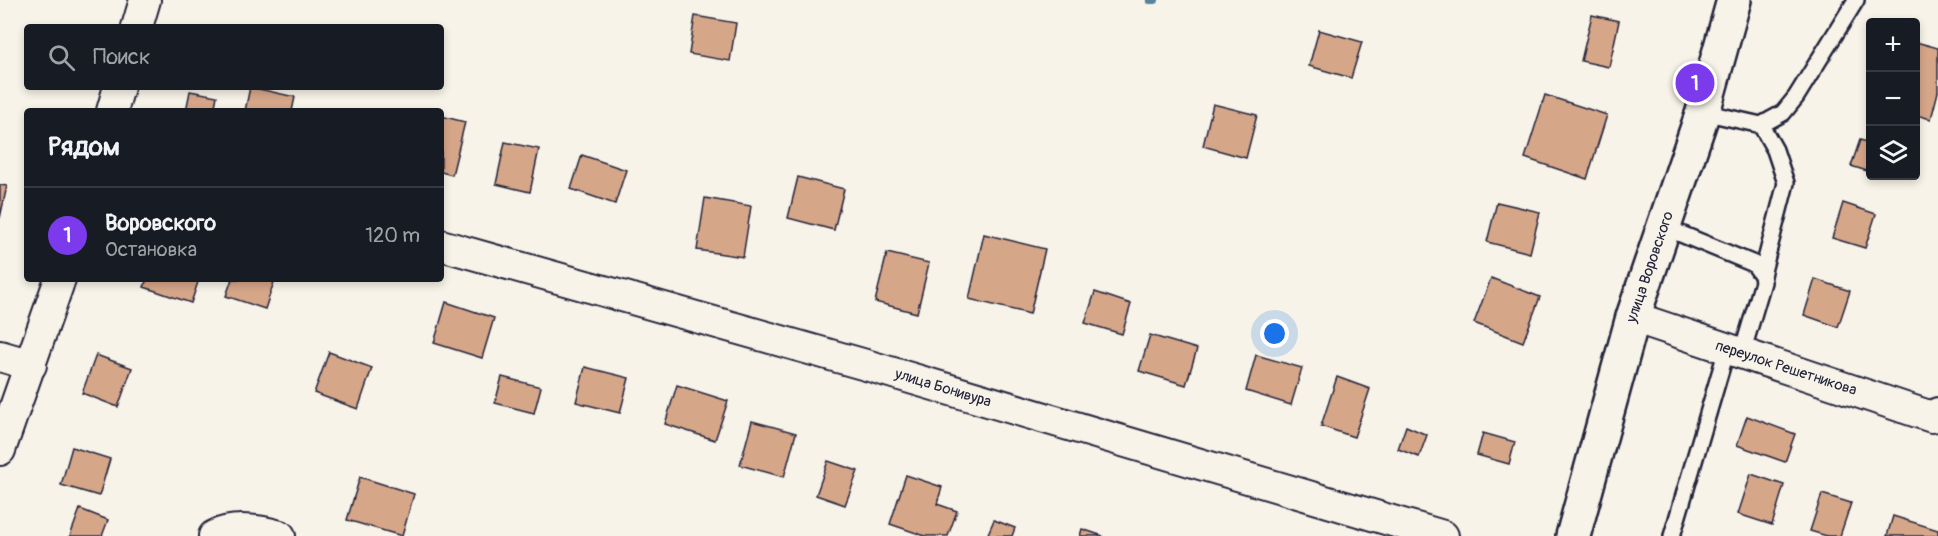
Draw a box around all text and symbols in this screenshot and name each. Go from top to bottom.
map controls [1866,18,1920,180]
button: + [1866,18,1920,72]
search box [24,24,444,90]
icon: search [45,41,78,74]
text: Поиск [93,43,150,71]
pin: 1 [1676,60,1714,106]
button: − [1866,72,1920,126]
button: layers [1866,126,1920,180]
text: Рядом [48,131,120,163]
text: Воровского [105,209,216,237]
street label: улица Воровского [1622,209,1678,326]
text: 1 [64,223,71,248]
text: 120 m [365,223,420,248]
text: Остановка [105,237,197,262]
your location [1260,319,1289,348]
street label: переулок Решетникова [1713,336,1859,400]
street label: улица Бонивура [892,364,993,412]

